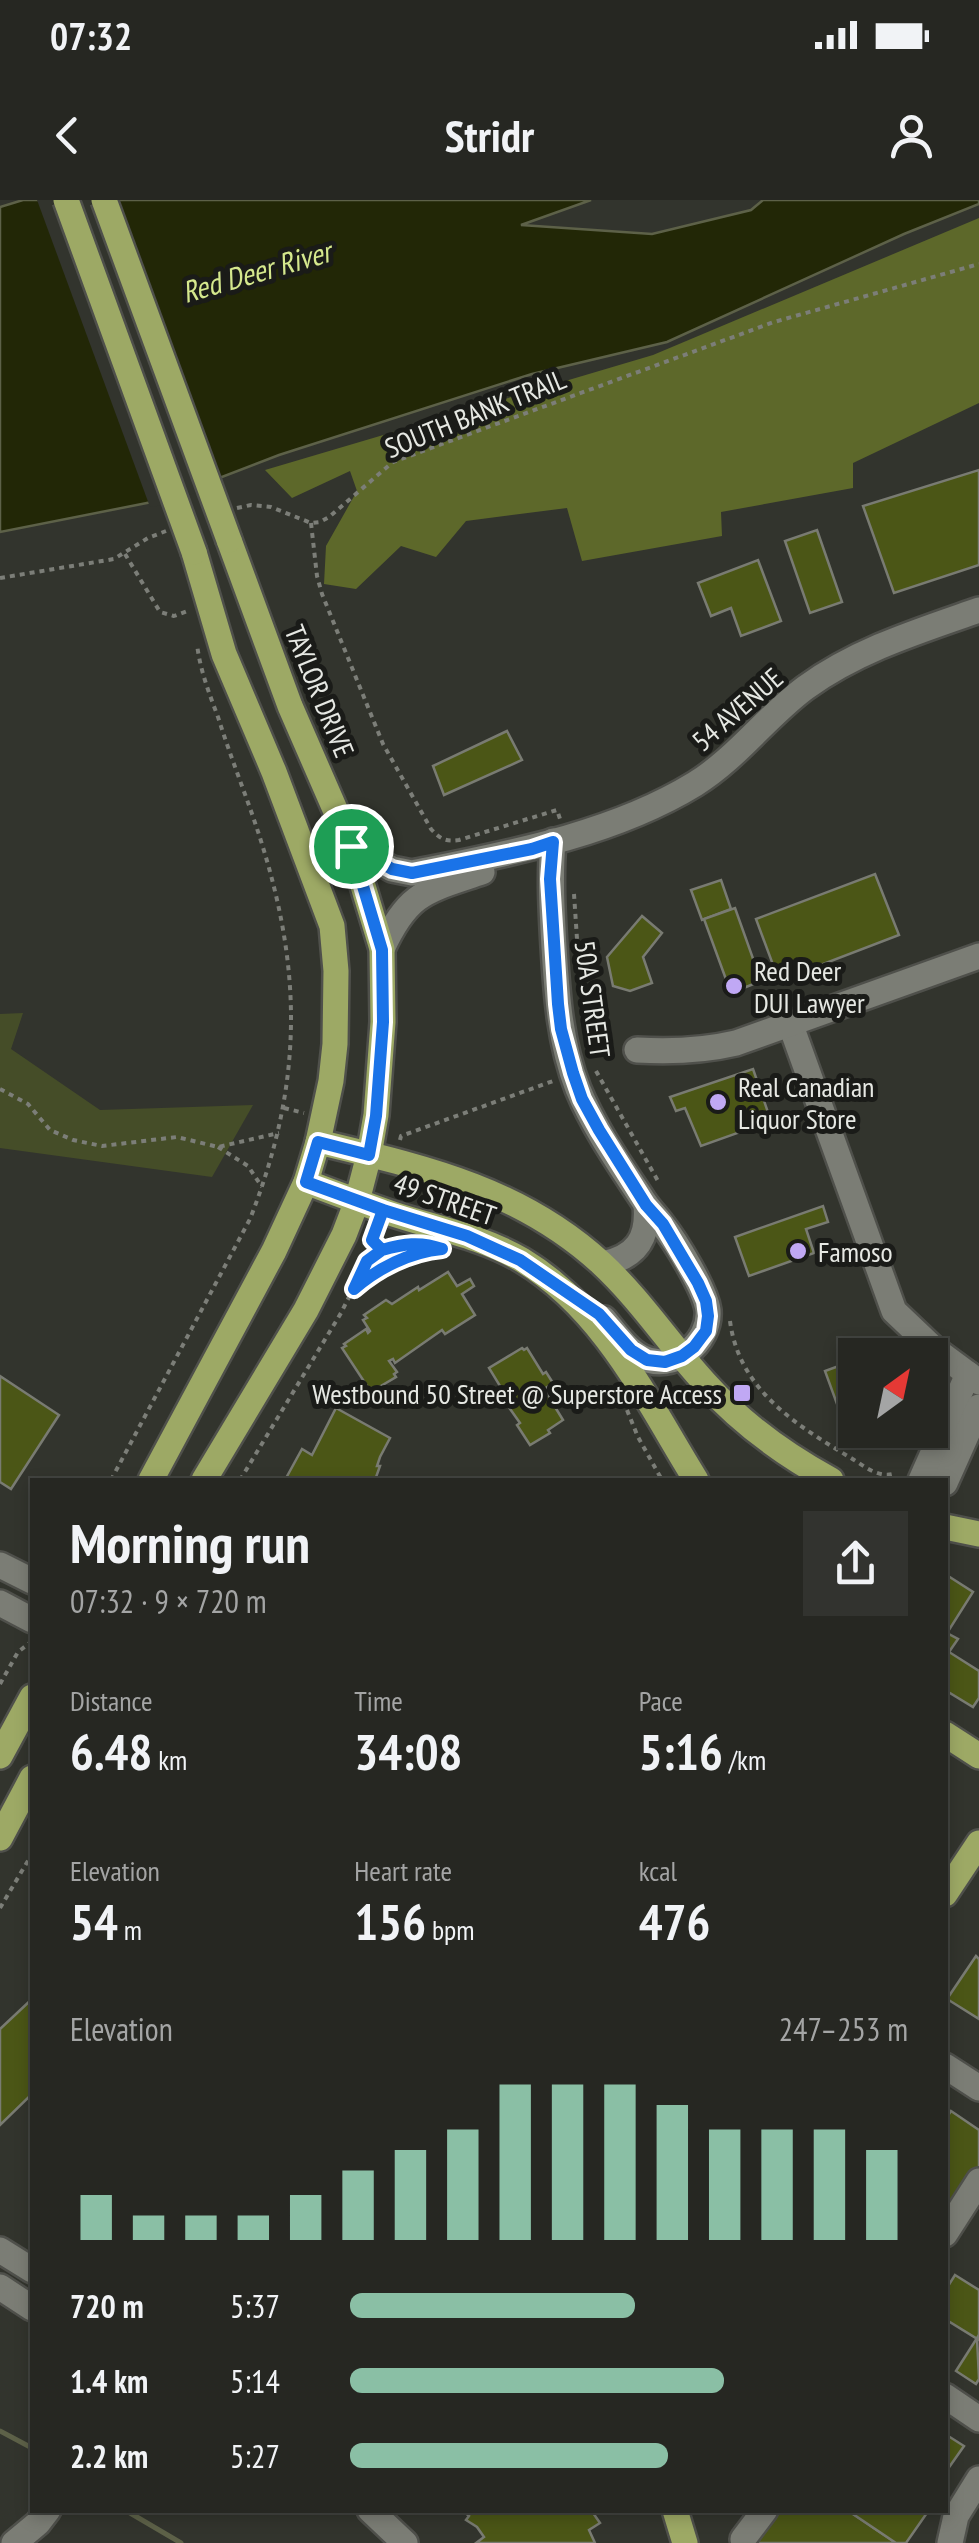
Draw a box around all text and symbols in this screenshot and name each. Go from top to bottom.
text: 07:32 [50,11,132,60]
text: Stridr [445,106,534,164]
icon: back [40,108,95,163]
icon: person [884,108,939,163]
water label: Red Deer River [177,230,339,311]
street label: SOUTH BANK TRAIL [379,360,571,466]
street label: TAYLOR DRIVE [277,619,363,763]
street label: 54 AVENUE [684,659,790,759]
pin [309,804,394,889]
icon: arrive [324,819,379,874]
street label: 50A STREET [566,938,620,1060]
place label: Red Deer DUI Lawyer [754,952,865,1021]
marker: Red Deer DUI Lawyer [723,975,745,997]
place label: Real Canadian Liquor Store [738,1068,874,1137]
marker: Real Canadian Liquor Store [707,1091,729,1113]
street label: 49 STREET [389,1164,501,1234]
place label: Famoso [818,1233,893,1270]
marker: Famoso [787,1240,809,1262]
north arrow [838,1338,948,1448]
map controls [838,1338,948,1448]
place label: Westbound 50 Street @ Superstore Access [312,1375,722,1412]
marker: Westbound 50 Street @ Superstore Access [731,1382,753,1404]
text: Morning run [70,1507,310,1578]
button: share [803,1511,908,1616]
text: 07:32 · 9 × 720 m [70,1580,267,1622]
text: Distance [70,1682,153,1719]
text: Time [354,1682,403,1719]
text: Pace [639,1682,683,1719]
text: 6.48 [70,1719,152,1784]
text: 34:08 [354,1719,462,1784]
text: 5:16 [639,1719,723,1784]
text: km [152,1741,187,1778]
text: /km [723,1741,766,1778]
text: Elevation [70,1852,160,1889]
text: Heart rate [354,1852,452,1889]
text: kcal [639,1852,677,1889]
text: 54 [70,1889,118,1954]
text: 156 [354,1889,426,1954]
text: 476 [639,1889,710,1954]
text: m [118,1911,142,1948]
text: bpm [426,1911,475,1948]
text: Elevation [70,2008,173,2050]
text: 247–253 m [779,2008,908,2050]
text: 720 m [70,2285,144,2327]
text: 5:37 [230,2285,280,2327]
text: 1.4 km [70,2360,148,2402]
text: 5:14 [230,2360,280,2402]
text: 2.2 km [70,2435,148,2477]
text: 5:27 [230,2435,280,2477]

